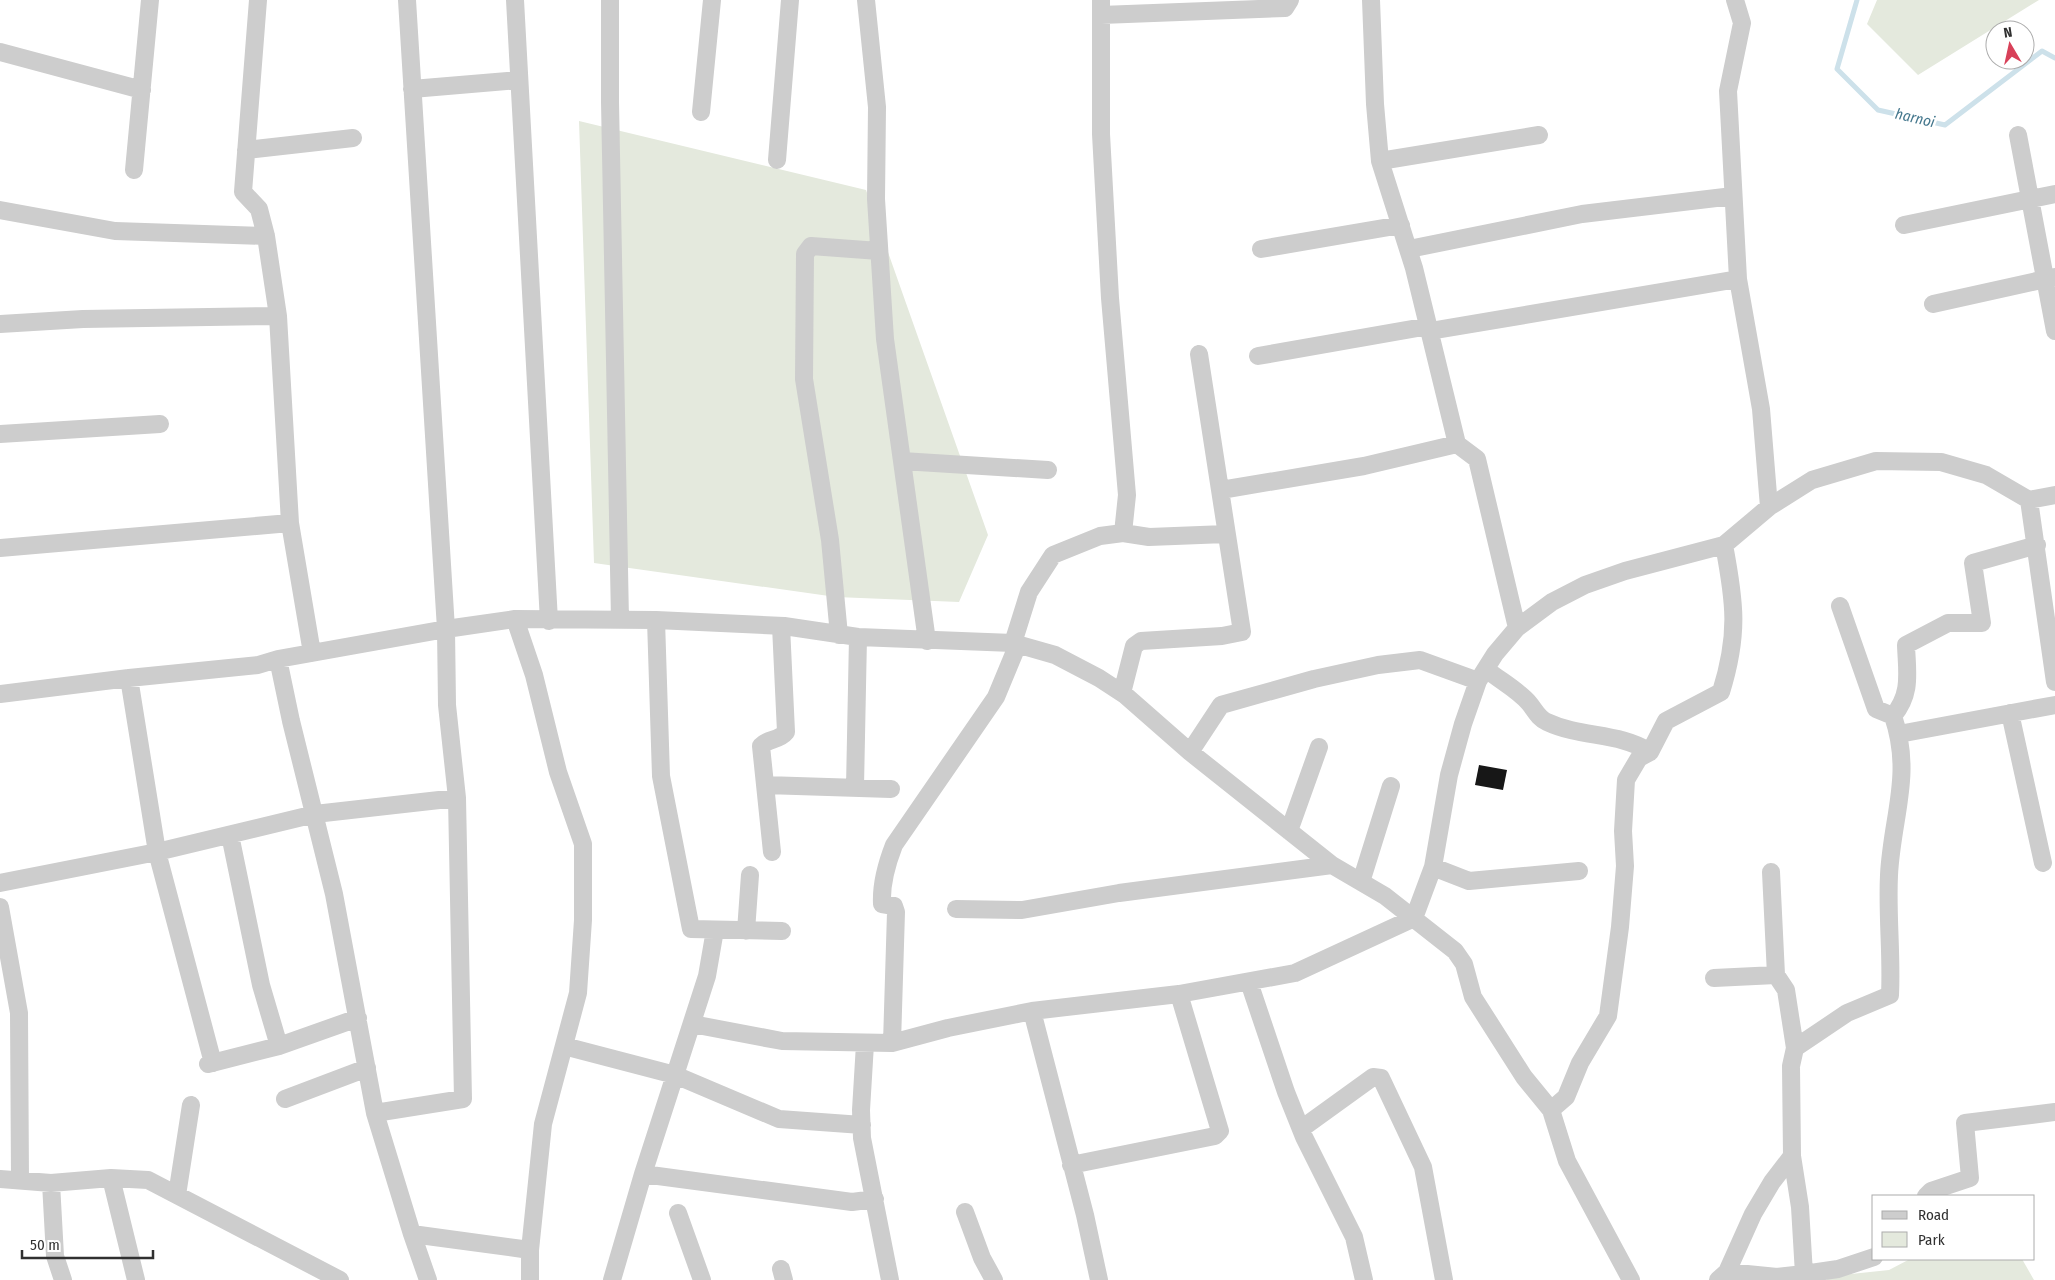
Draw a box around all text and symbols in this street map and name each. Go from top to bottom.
north arrow [1985,20,2035,70]
text: N [2003,24,2014,42]
water label: harnoi [1893,105,1937,131]
legend [1872,1195,2035,1260]
text: Road [1918,1206,1949,1224]
scale bar [22,1228,154,1260]
text: Park [1918,1231,1945,1249]
text: 50 m [30,1236,60,1254]

